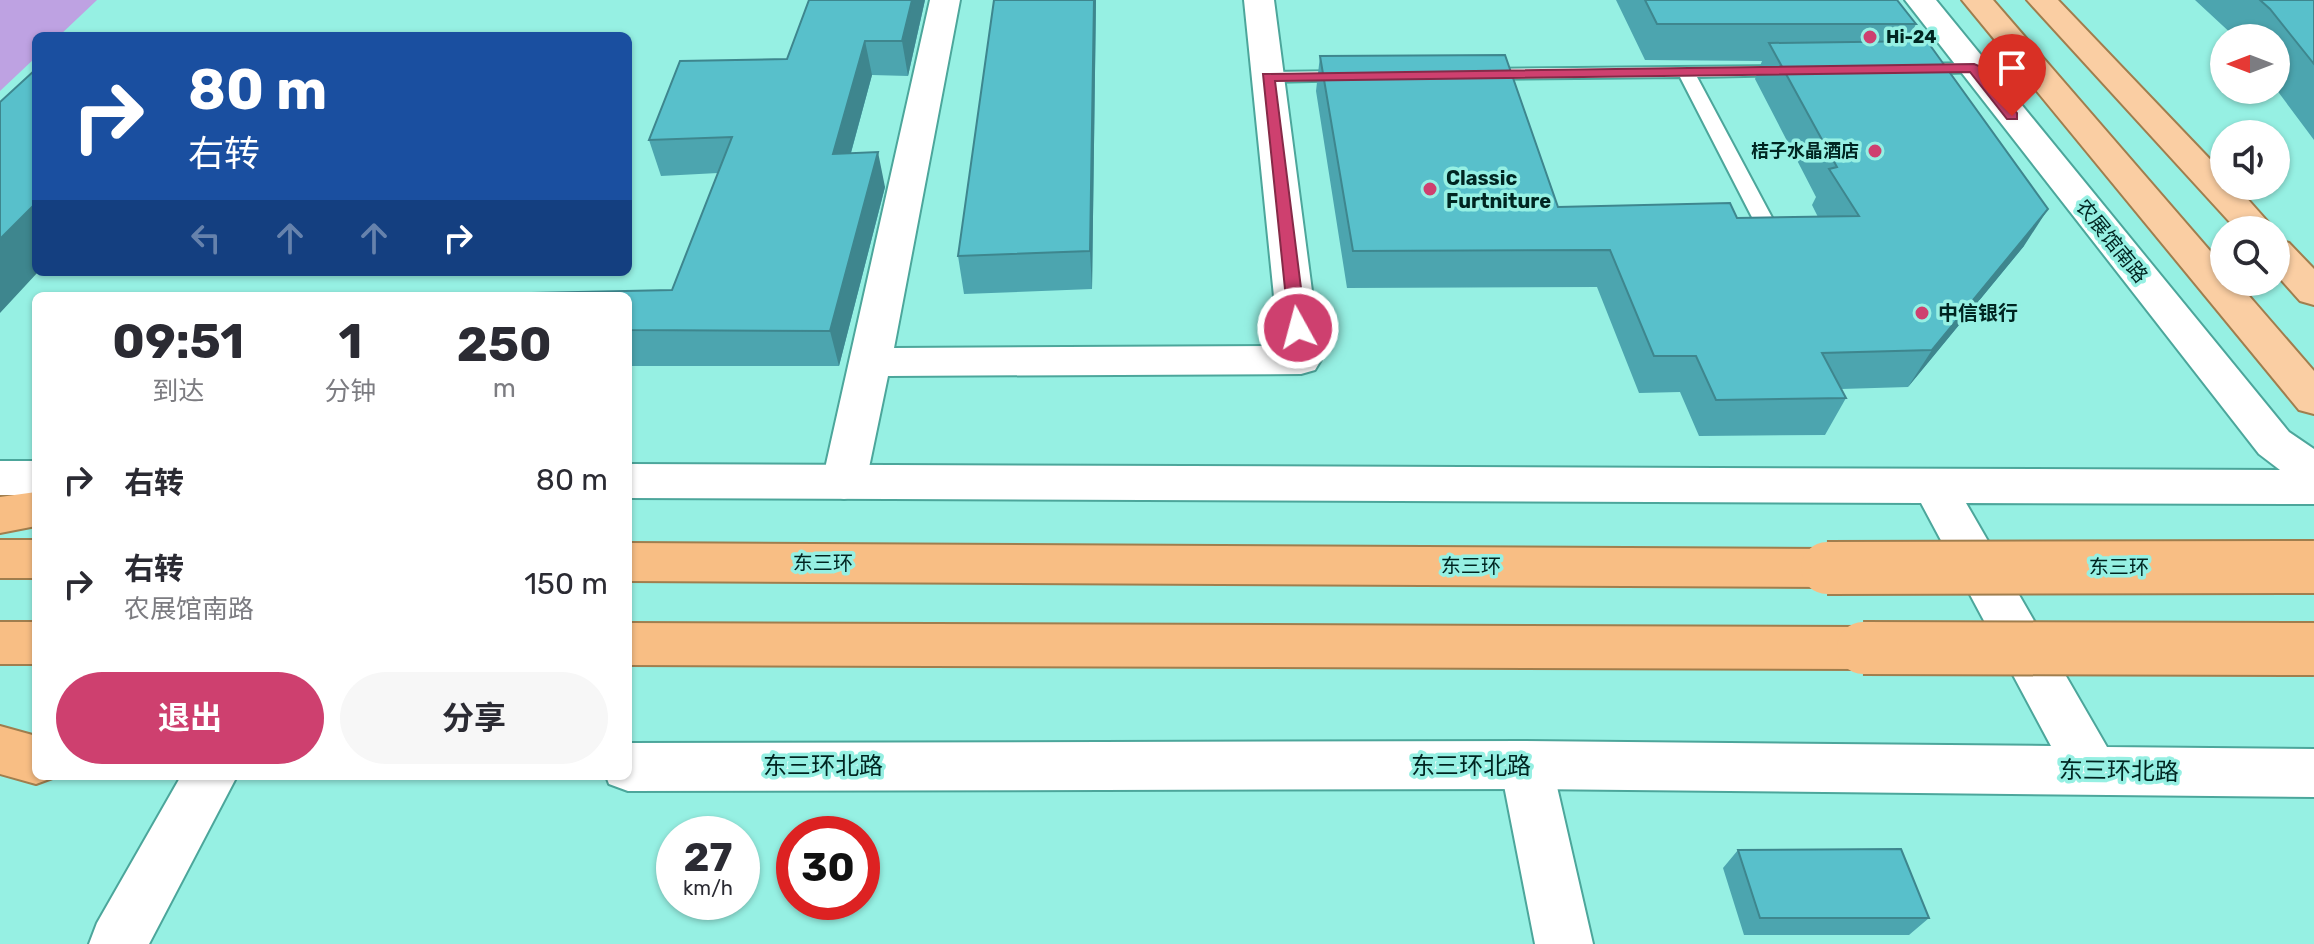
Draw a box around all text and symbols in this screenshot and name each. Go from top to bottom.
north arrow [2210,24,2290,104]
map controls [2210,24,2290,296]
place label: Hi-24 [1886,26,1937,48]
marker: Hi-24 [1861,28,1879,46]
pin [1978,34,2046,116]
icon: arrive [1990,46,2034,90]
text: 80 m [188,57,327,123]
icon: right [56,64,160,168]
button: sound [2210,120,2290,200]
text: 右转 [188,132,260,175]
place label: 桔子水晶酒店 [1751,140,1859,162]
marker: 桔子水晶酒店 [1866,142,1884,160]
place label: Classic Furtniture [1446,166,1551,213]
marker: Classic Furtniture [1421,180,1439,198]
street label: 农展馆南路 [2071,195,2153,287]
icon: left [184,216,228,260]
icon: ahead [268,216,312,260]
icon: ahead [352,216,396,260]
icon: right [436,216,480,260]
button: search [2210,216,2290,296]
position arrow [1256,286,1340,370]
place label: 中信银行 [1938,301,2018,325]
marker: 中信银行 [1913,304,1931,322]
text: 09:51 [112,313,244,370]
text: 1 [339,313,362,370]
text: 250 [457,316,552,373]
text: m [493,373,516,404]
text: 到达 [152,376,204,407]
text: 分钟 [325,376,377,407]
icon: right [56,458,100,502]
text: 80 m [536,462,608,498]
text: 右转 [124,465,184,501]
text: 右转 [124,551,184,587]
street label: 东三环 [793,551,853,575]
street label: 东三环 [1441,554,1501,578]
street label: 东三环 [2089,555,2149,579]
icon: right [56,562,100,606]
text: 150 m [524,566,608,602]
text: 农展馆南路 [124,594,254,625]
button: 退出 [56,672,324,764]
button: 分享 [340,672,608,764]
street label: 东三环北路 [763,752,883,780]
street label: 东三环北路 [1411,752,1531,780]
street label: 东三环北路 [2059,756,2179,786]
speed limit sign: 30 [776,816,880,920]
text: 27 [684,834,732,881]
text: km/h [683,876,733,900]

